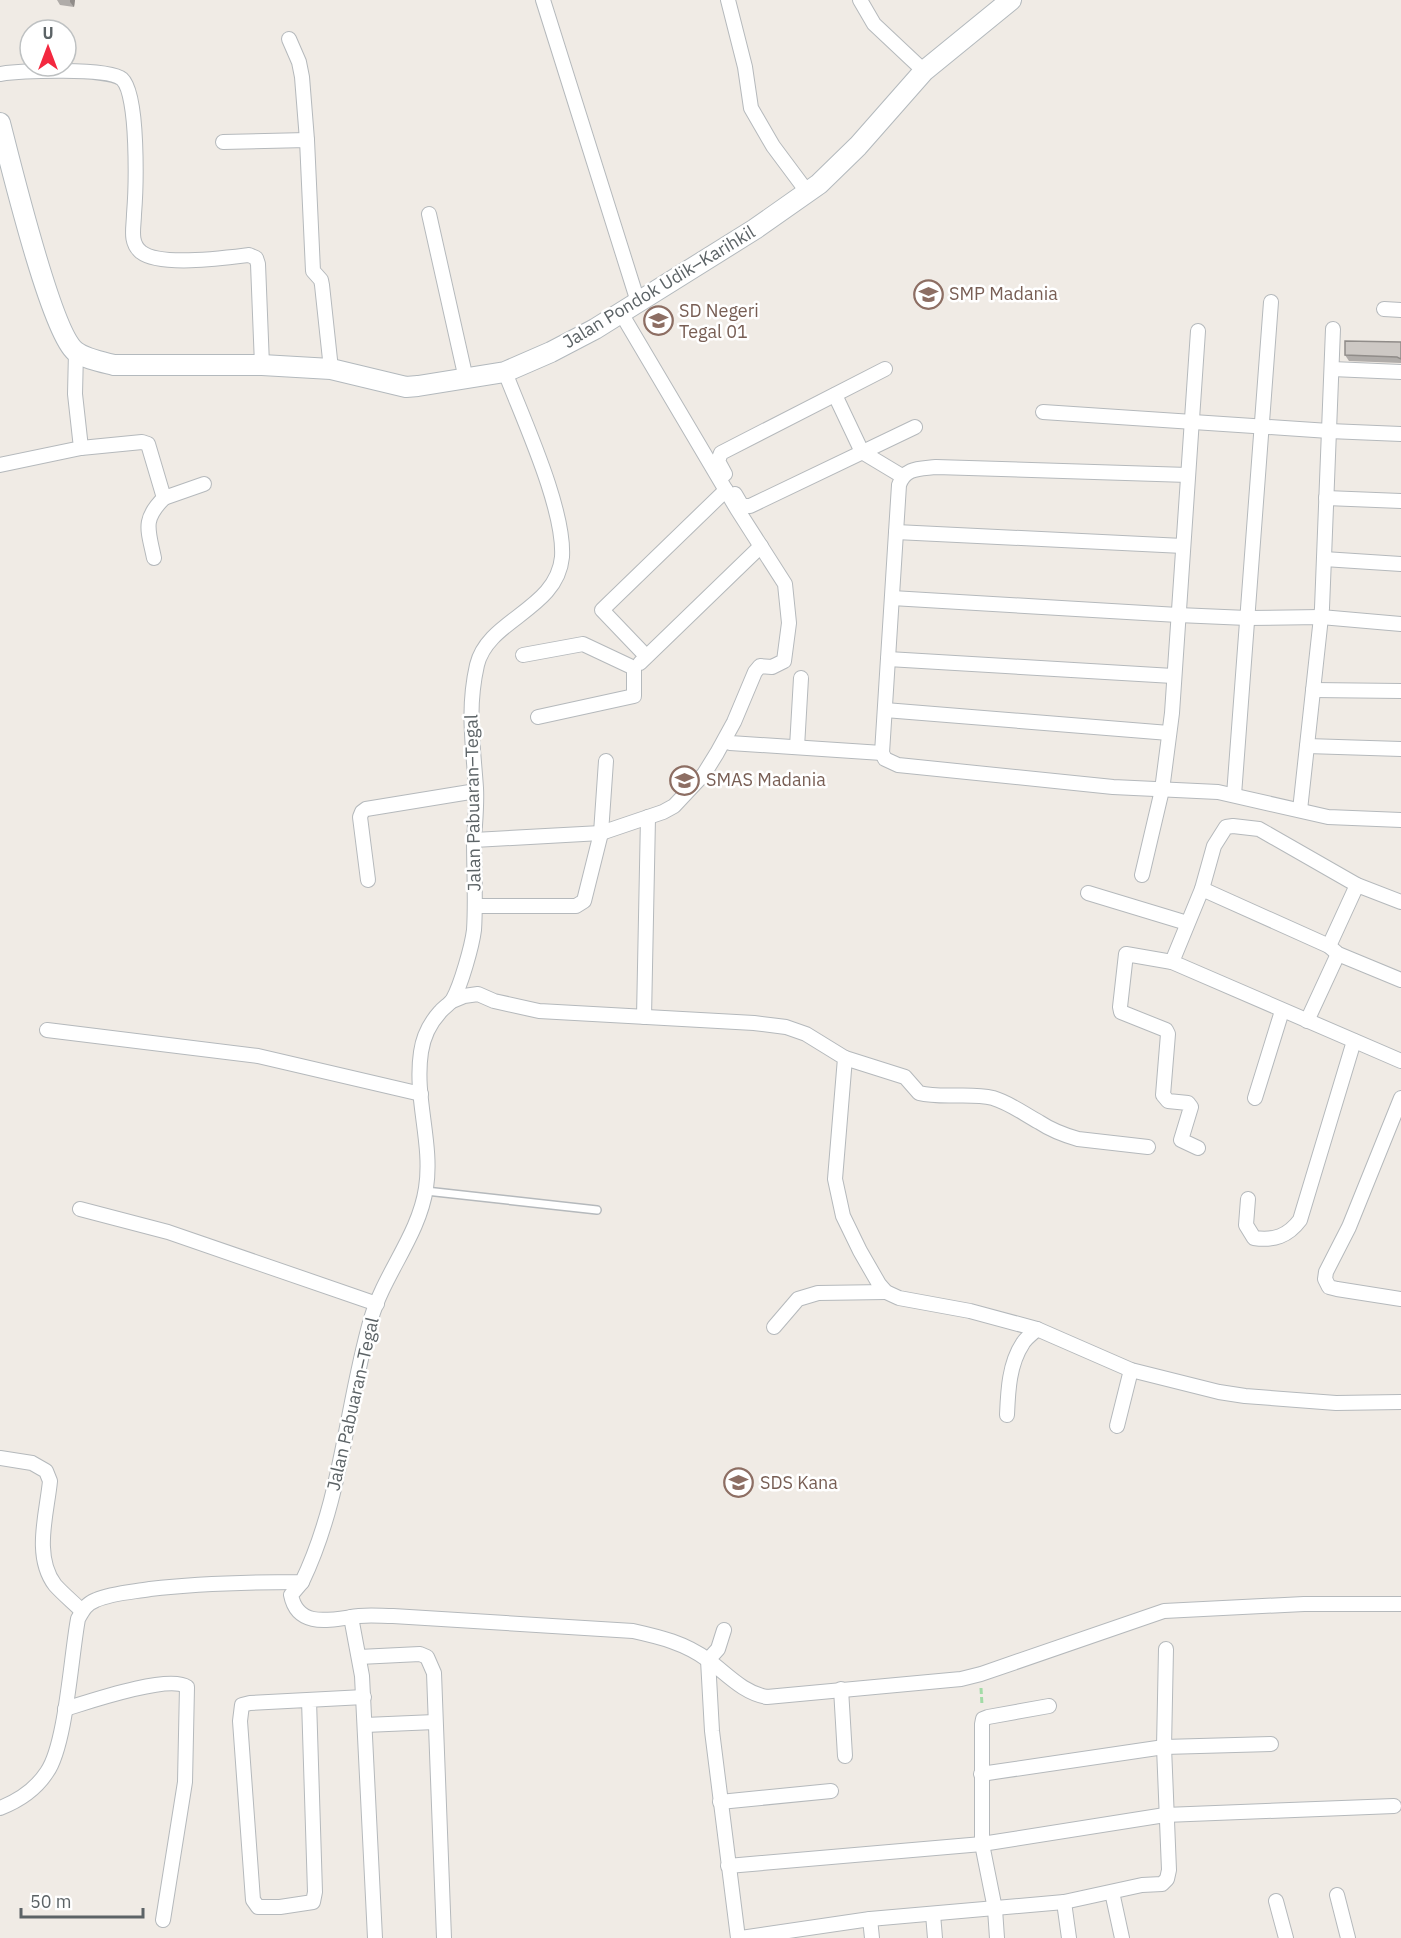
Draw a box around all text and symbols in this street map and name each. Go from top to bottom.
north arrow [18,18,78,78]
text: U [42,23,54,43]
street label: Jalan Pondok Udik–Karihkil [558,220,759,353]
school or university icon: SMP Madania [912,278,944,310]
place label: SMP Madania [949,282,1058,305]
place label: SD Negeri Tegal 01 [679,299,759,343]
school or university icon: SD Negeri Tegal 01 [642,305,674,337]
street label: Jalan Pabuaran–Tegal [459,714,486,892]
school or university icon: SMAS Madania [669,764,701,796]
place label: SMAS Madania [706,768,826,791]
street label: Jalan Pabuaran–Tegal [321,1315,384,1493]
school or university icon: SDS Kana [723,1467,755,1499]
place label: SDS Kana [760,1471,838,1494]
scale bar [21,1881,142,1919]
text: 50 m [30,1890,72,1913]

